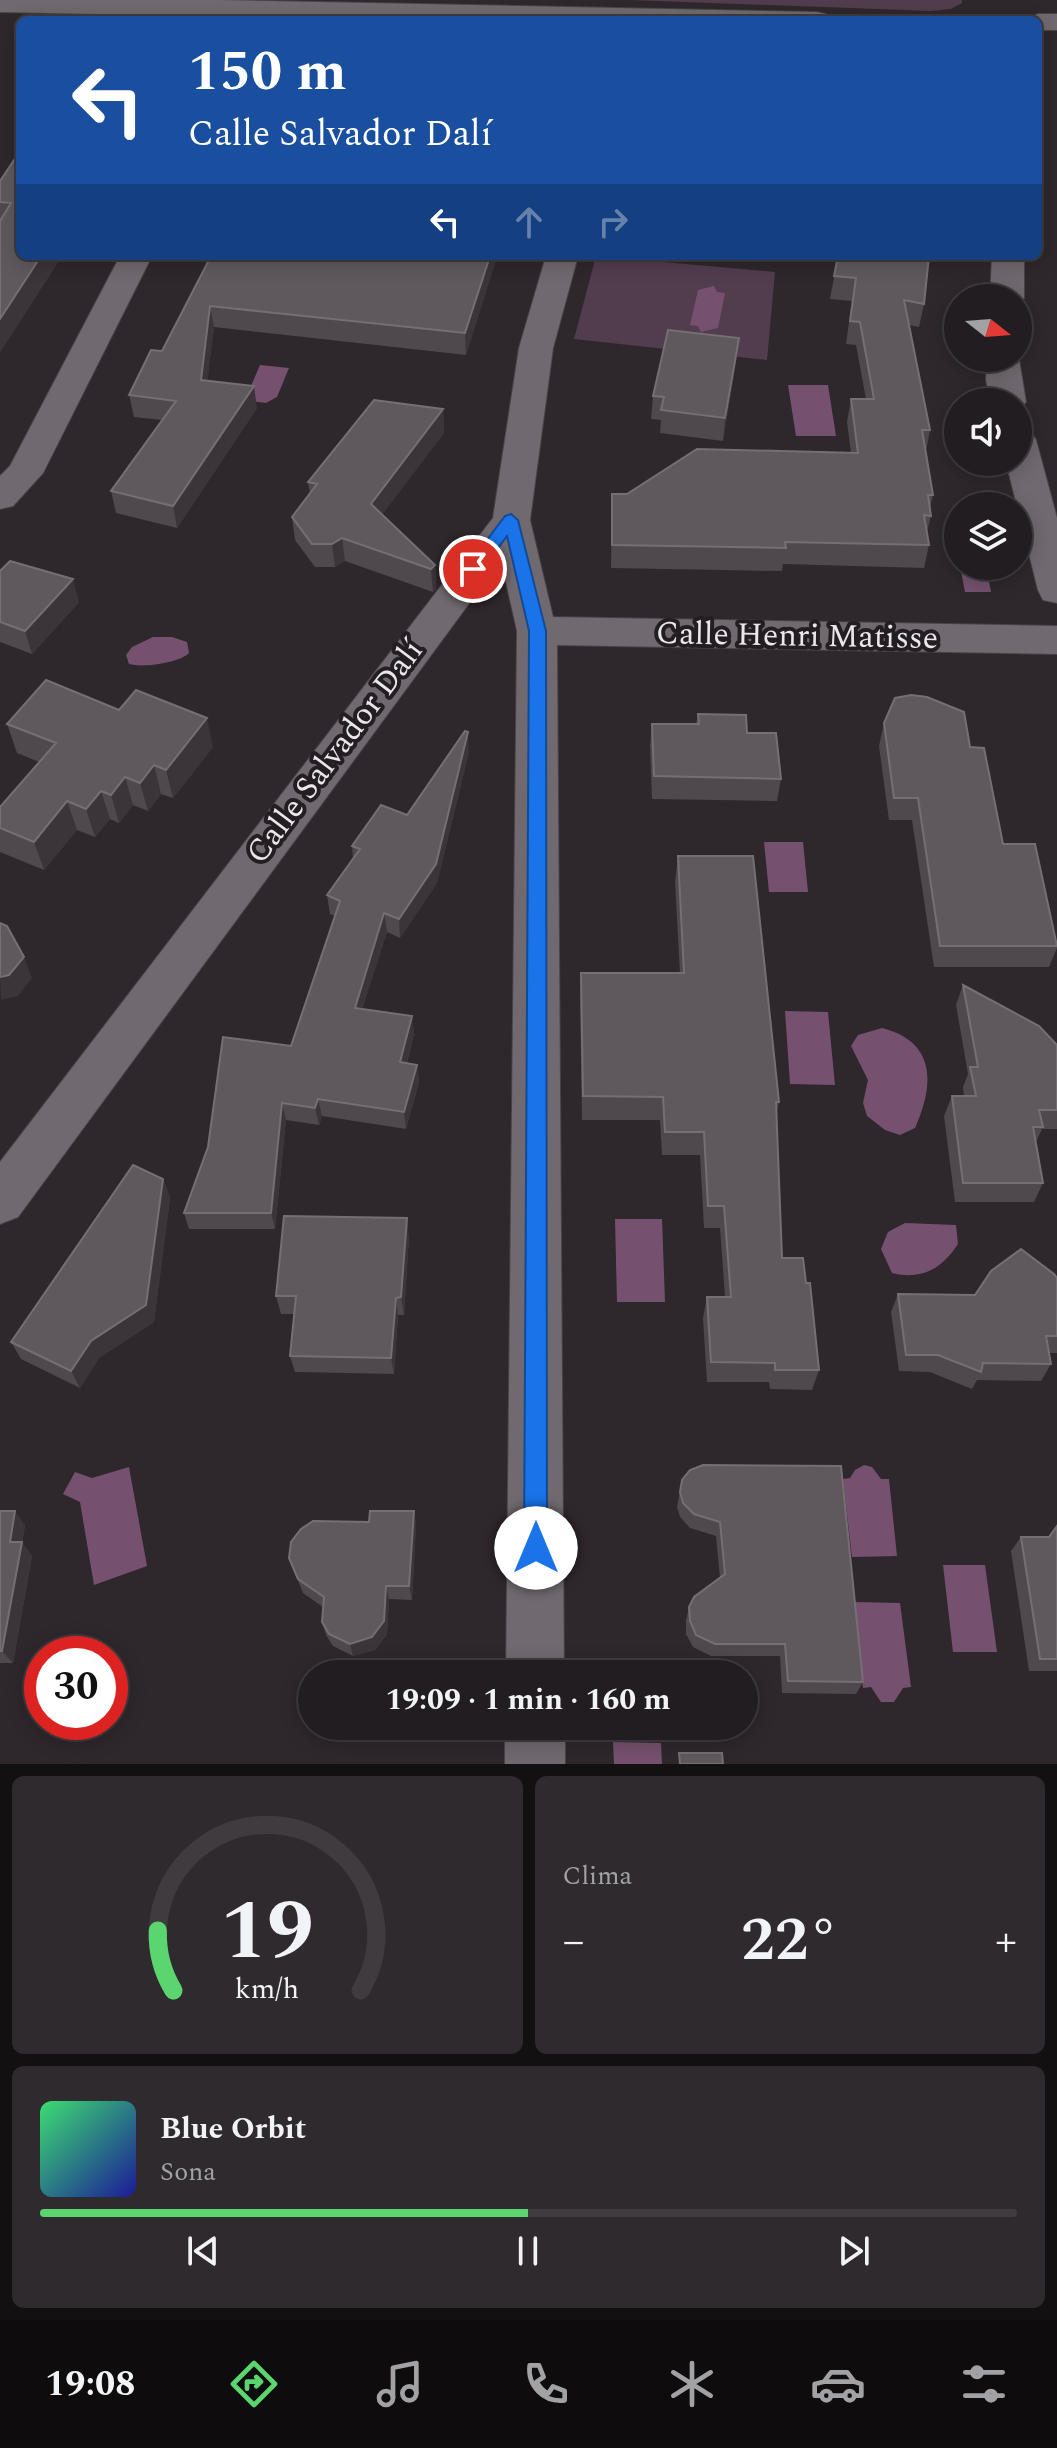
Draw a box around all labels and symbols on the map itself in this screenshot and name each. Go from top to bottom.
north arrow [944,284,1032,372]
pin [439,535,507,603]
street label: Calle Henri Matisse [655,609,939,663]
street label: Calle Salvador Dalí [234,628,437,875]
position arrow [494,1506,578,1590]
speed limit sign: 30 [24,1636,128,1740]

